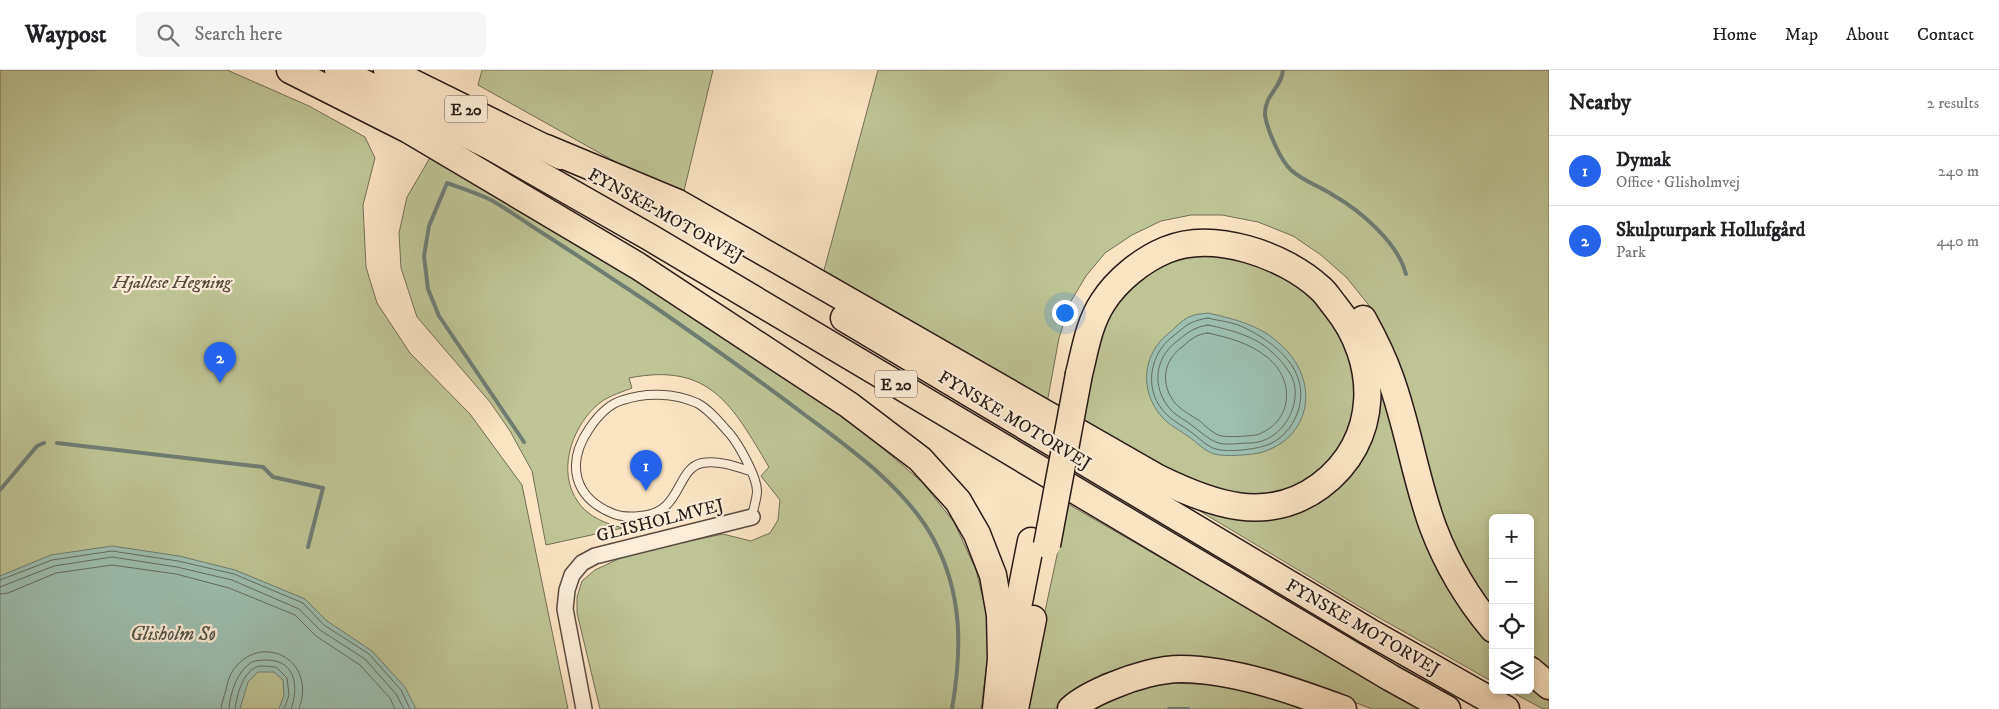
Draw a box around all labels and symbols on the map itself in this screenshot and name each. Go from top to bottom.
road number: E 20 [445,96,487,122]
street label: FYNSKE MOTORVEJ [584,164,747,268]
park label: Hjallese Hegning [112,272,233,294]
your location [1052,300,1078,326]
pin: 2 [204,342,236,383]
street label: FYNSKE MOTORVEJ [934,366,1095,475]
road number: E 20 [875,370,917,398]
pin: 1 [630,450,662,491]
street label: GLISHOLMVEJ [594,494,726,547]
street label: FYNSKE MOTORVEJ [1281,575,1444,681]
water label: Glisholm Sø [130,623,216,646]

